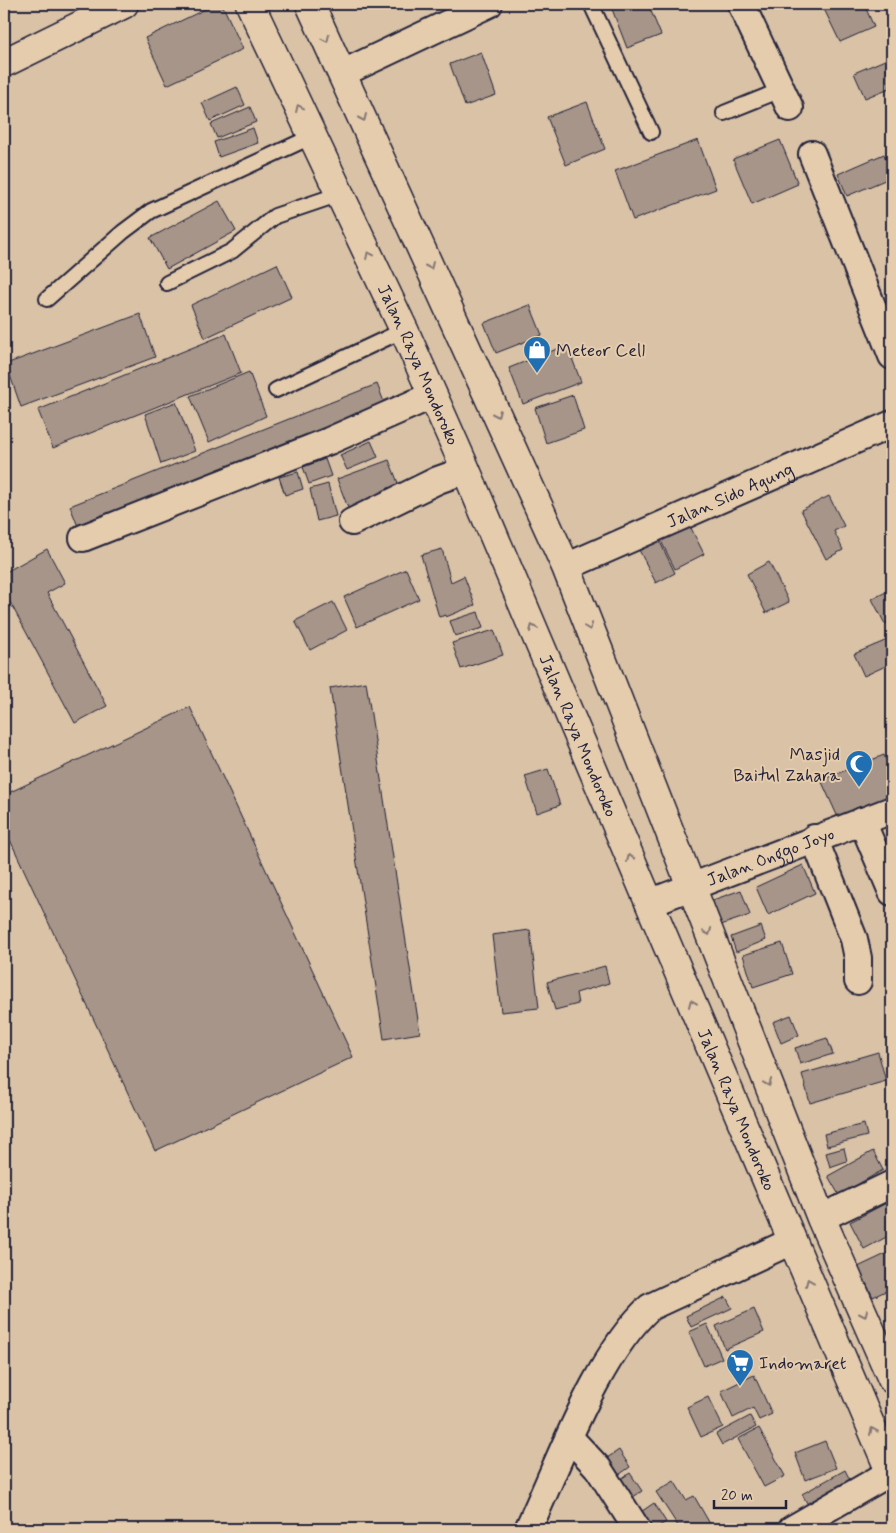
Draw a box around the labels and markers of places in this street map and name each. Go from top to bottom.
shop icon: Meteor Cell [522,335,552,374]
place label: Meteor Cell [556,339,645,363]
place label: Masjid Baitul Zahara [733,743,840,788]
mosque icon: Masjid Baitul Zahara [844,749,874,788]
supermarket icon: Indomaret [725,1348,755,1387]
place label: Indomaret [759,1352,847,1376]

